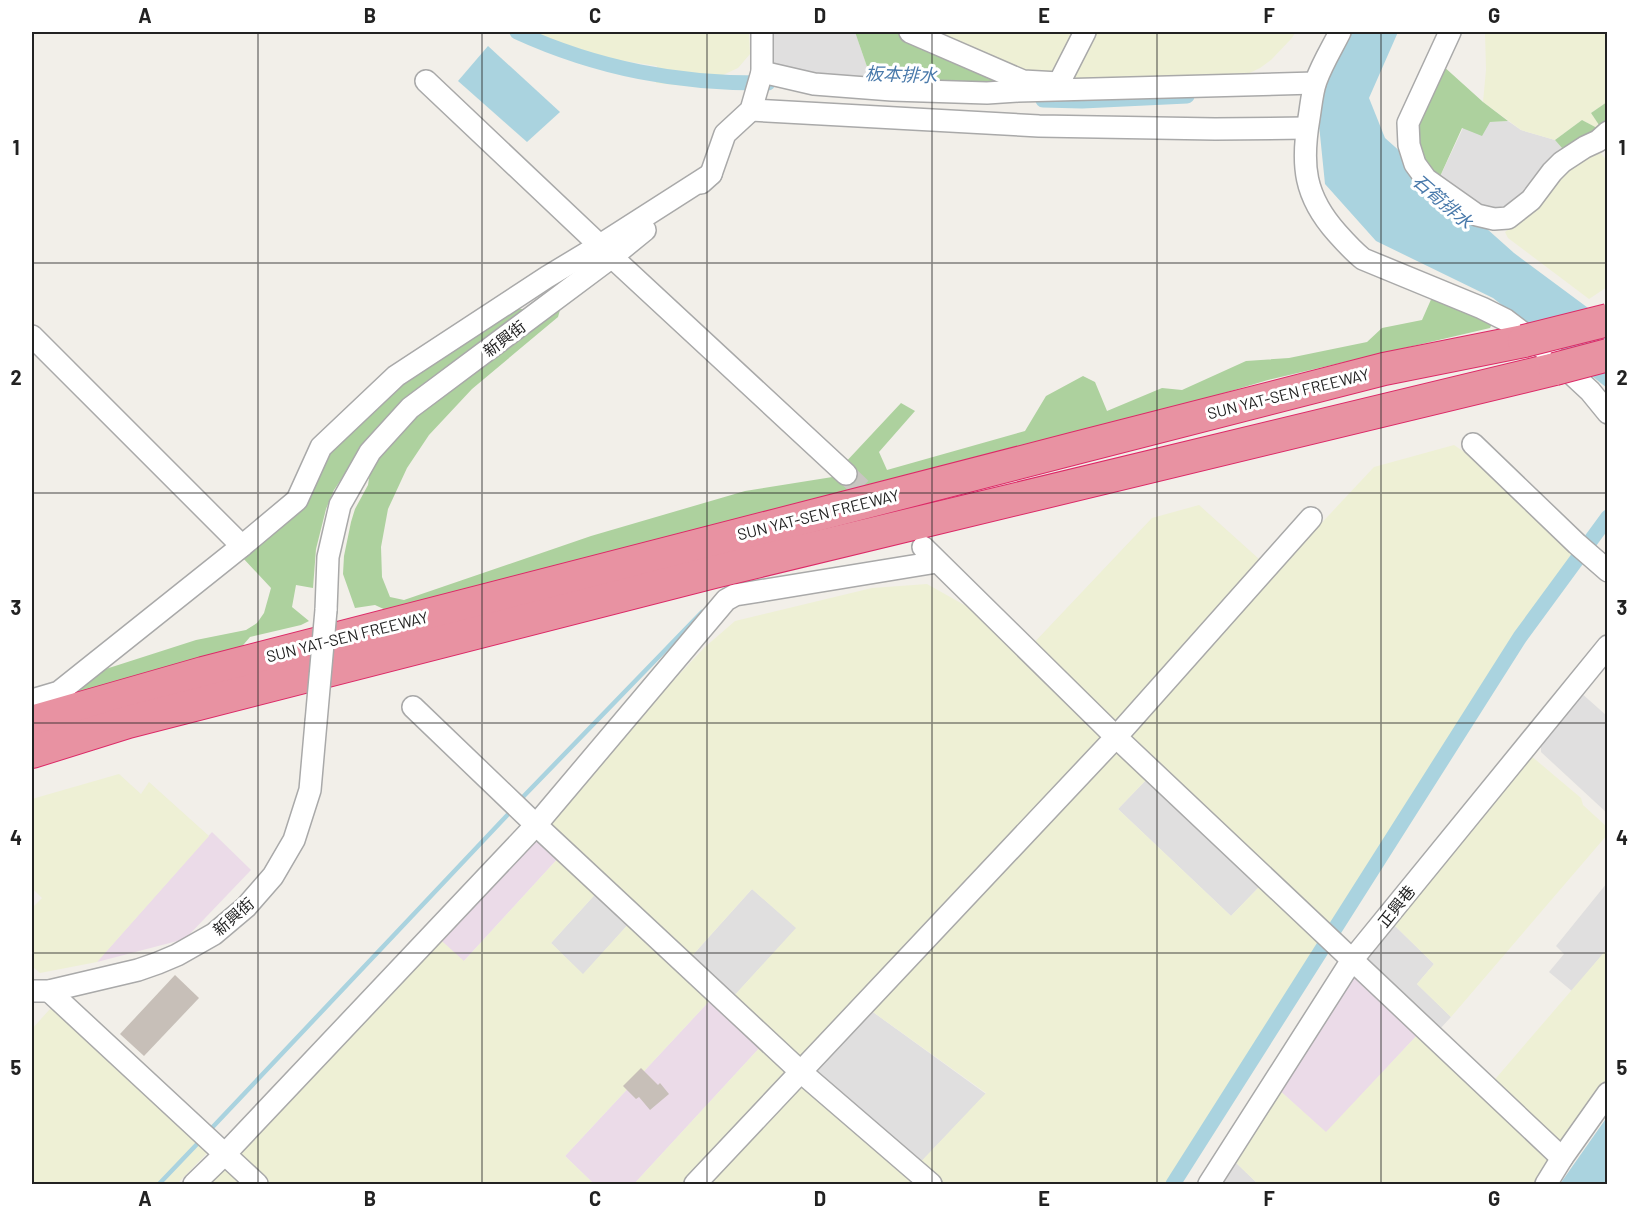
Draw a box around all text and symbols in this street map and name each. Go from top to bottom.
text: A [138,3,152,27]
text: B [364,3,376,27]
text: C [589,3,601,27]
text: D [814,3,826,27]
text: E [1038,3,1050,27]
text: F [1263,3,1275,27]
text: G [1488,3,1500,27]
water label: 板本排水 [865,62,938,86]
text: 1 [12,135,20,159]
text: 1 [1618,135,1626,159]
water label: 石筍排水 [1409,169,1478,234]
street label: 新興街 [479,316,529,360]
street label: SUN YAT-SEN FREEWAY [1205,364,1371,422]
text: 2 [10,365,22,389]
text: 2 [1616,365,1628,389]
street label: SUN YAT-SEN FREEWAY [735,485,901,543]
text: 3 [11,595,21,619]
text: 3 [1617,595,1627,619]
street label: SUN YAT-SEN FREEWAY [264,607,430,665]
text: 4 [10,825,22,849]
text: 4 [1616,825,1628,849]
street label: 正興巷 [1374,881,1418,931]
street label: 新興街 [209,893,257,939]
text: 5 [11,1055,22,1079]
text: 5 [1617,1055,1628,1079]
text: A [138,1186,152,1210]
text: B [364,1186,376,1210]
text: C [589,1186,601,1210]
text: D [814,1186,826,1210]
text: E [1038,1186,1050,1210]
text: F [1263,1186,1275,1210]
text: G [1488,1186,1500,1210]

